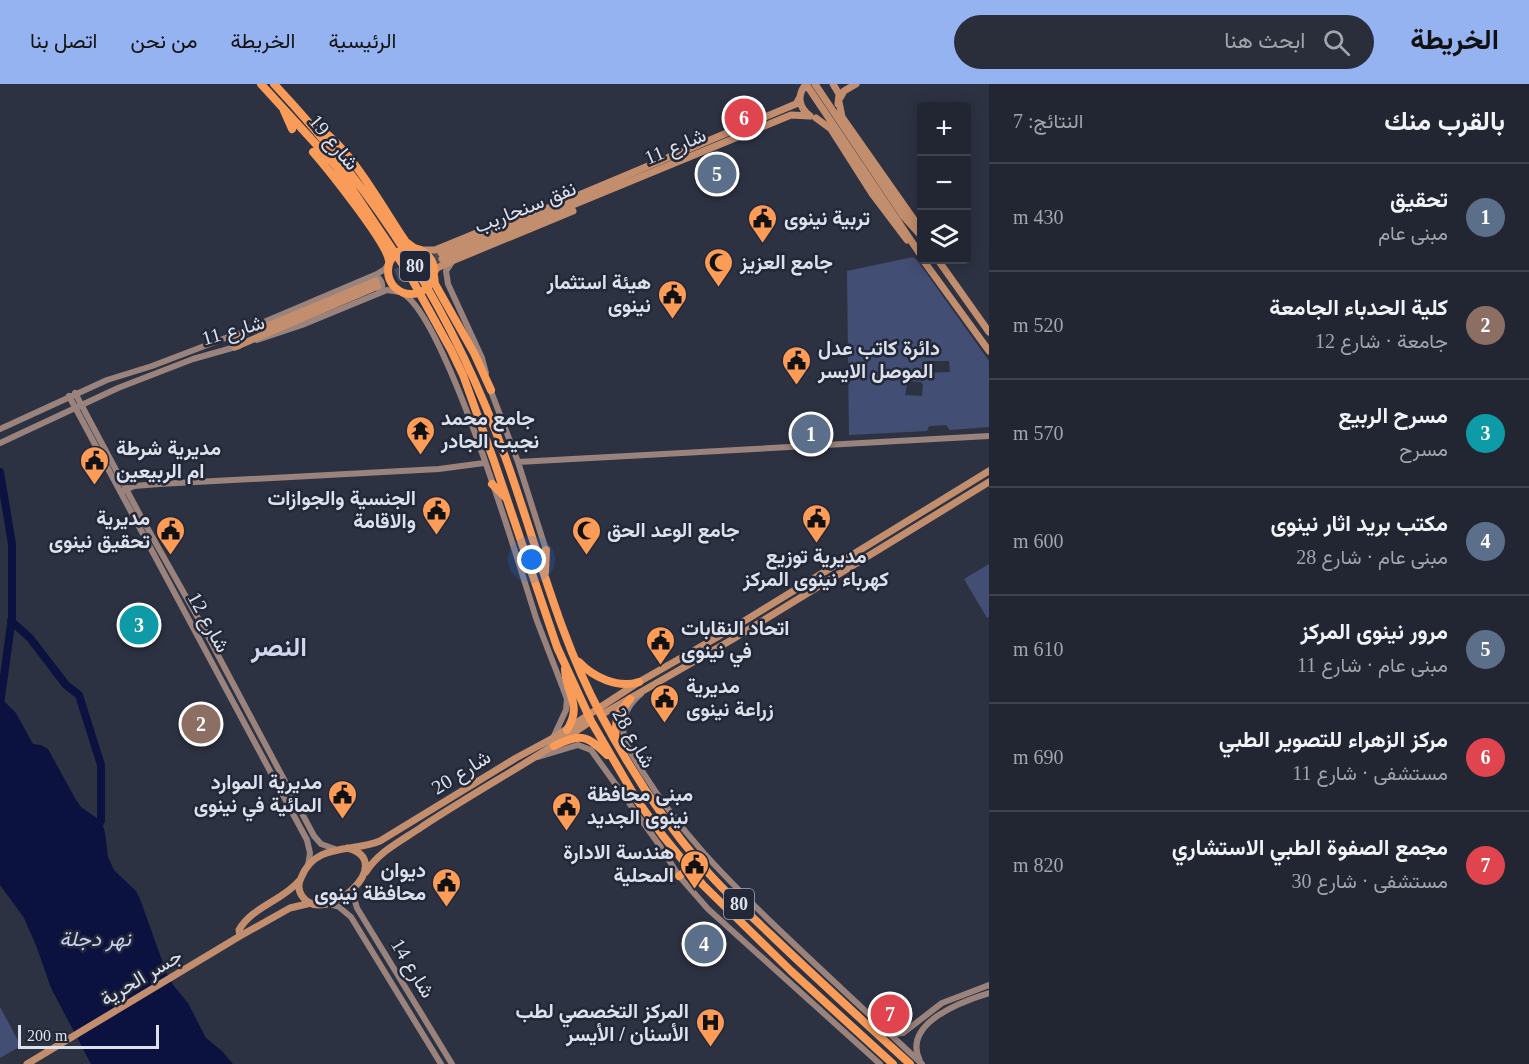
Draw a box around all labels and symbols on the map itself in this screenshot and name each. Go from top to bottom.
pin: 6 [724,96,764,141]
street label: شارع 19 [302,110,363,176]
street label: شارع 11 [641,123,710,171]
pin: 5 [698,152,736,196]
street label: نفق سنحاريب [471,177,580,239]
public building icon: تربية نينوى [747,202,779,244]
place label: تربية نينوى [784,207,870,231]
mosque icon: جامع العزيز [703,246,735,288]
road number: 80 [400,251,430,281]
place label: جامع العزيز [739,251,833,276]
place label: هيئة استثمار نينوى [546,271,651,318]
public building icon: هيئة استثمار نينوى [656,278,688,320]
street label: شارع 11 [199,311,268,352]
place label: دائرة كاتب عدل الموصل الايسر [817,337,940,384]
public building icon: دائرة كاتب عدل الموصل الايسر [781,344,813,386]
place label: جامع محمد نجيب الجادر [440,407,539,454]
pin: 1 [792,412,830,456]
temple icon: جامع محمد نجيب الجادر [404,414,436,456]
place label: مديرية شرطة ام الربيعين [116,437,221,484]
public building icon: مديرية شرطة ام الربيعين [79,444,111,486]
place label: الجنسية والجوازات والاقامة [267,487,416,534]
public building icon: الجنسية والجوازات والاقامة [421,494,453,536]
public building icon: مديرية توزيع كهرباء نينوى المركز [800,502,832,544]
place label: مديرية تحقيق نينوى [49,507,150,554]
public building icon: مديرية تحقيق نينوى [155,514,187,556]
mosque icon: جامع الوعد الحق [570,514,602,556]
place label: جامع الوعد الحق [607,519,740,544]
your location [517,545,546,574]
place label: مديرية توزيع كهرباء نينوى المركز [742,545,889,592]
street label: شارع 12 [181,588,234,657]
pin: 3 [120,602,158,648]
place label: اتحاد النقابات في نينوى [681,617,789,668]
public building icon: اتحاد النقابات في نينوى [644,624,676,666]
district label: النصر [250,633,307,663]
place label: مديرية زراعة نينوى [686,675,774,722]
public building icon: مديرية زراعة نينوى [649,682,681,724]
pin: 2 [182,702,220,746]
street label: شارع 28 [606,704,660,773]
street label: شارع 20 [428,745,496,801]
place label: مديرية الموارد المائية في نينوى [194,771,322,822]
public building icon: مديرية الموارد المائية في نينوى [327,778,359,820]
place label: مبنى محافظة نينوى الجديد [587,783,693,830]
public building icon: مبنى محافظة نينوى الجديد [550,790,582,832]
place label: هندسة الادارة المحلية [563,841,674,887]
public building icon: هندسة الادارة المحلية [679,848,711,890]
place label: ديوان محافظة نينوى [314,859,426,906]
public building icon: ديوان محافظة نينوى [431,866,463,908]
road number: 80 [724,889,754,919]
pin: 4 [684,922,724,966]
water label: نهر دجلة [59,927,132,952]
street label: شارع 14 [384,934,439,1003]
street label: جسر الحرية [96,944,187,1012]
pin: 7 [870,992,910,1036]
place label: المركز التخصصي لطب الأسنان / الأيسر [515,1000,689,1047]
hospital icon: المركز التخصصي لطب الأسنان / الأيسر [694,1006,726,1048]
scale bar [18,1022,159,1050]

